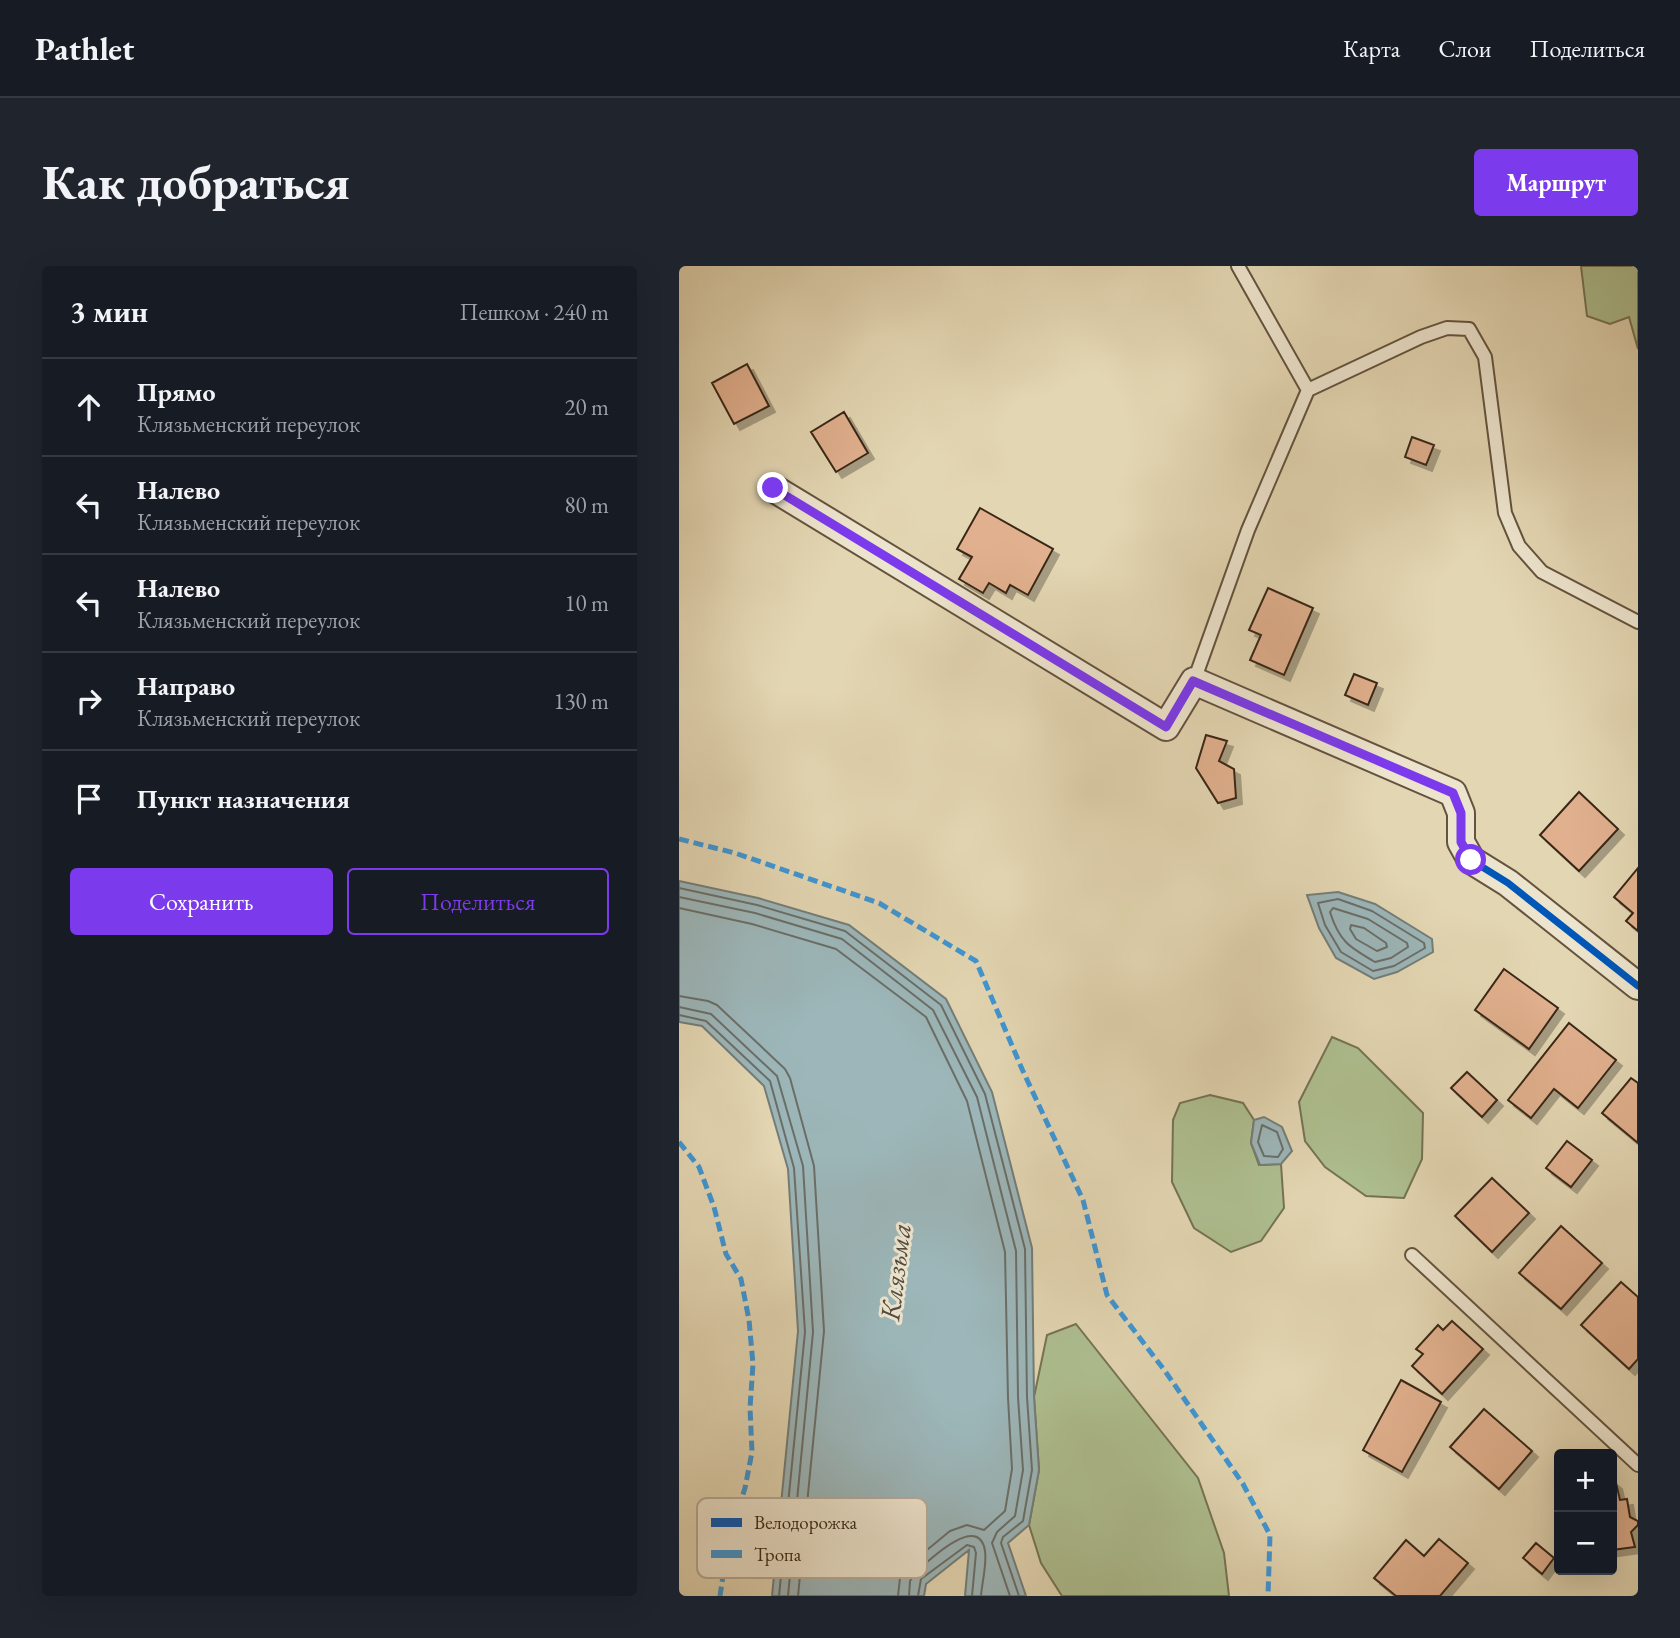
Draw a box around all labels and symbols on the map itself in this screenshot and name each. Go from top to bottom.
route end [757,472,788,503]
route start [1455,844,1486,875]
water label: Клязьма [871,1221,919,1324]
legend [697,1498,927,1578]
text: Велодорожка [754,1510,858,1535]
text: Тропа [754,1542,802,1567]

